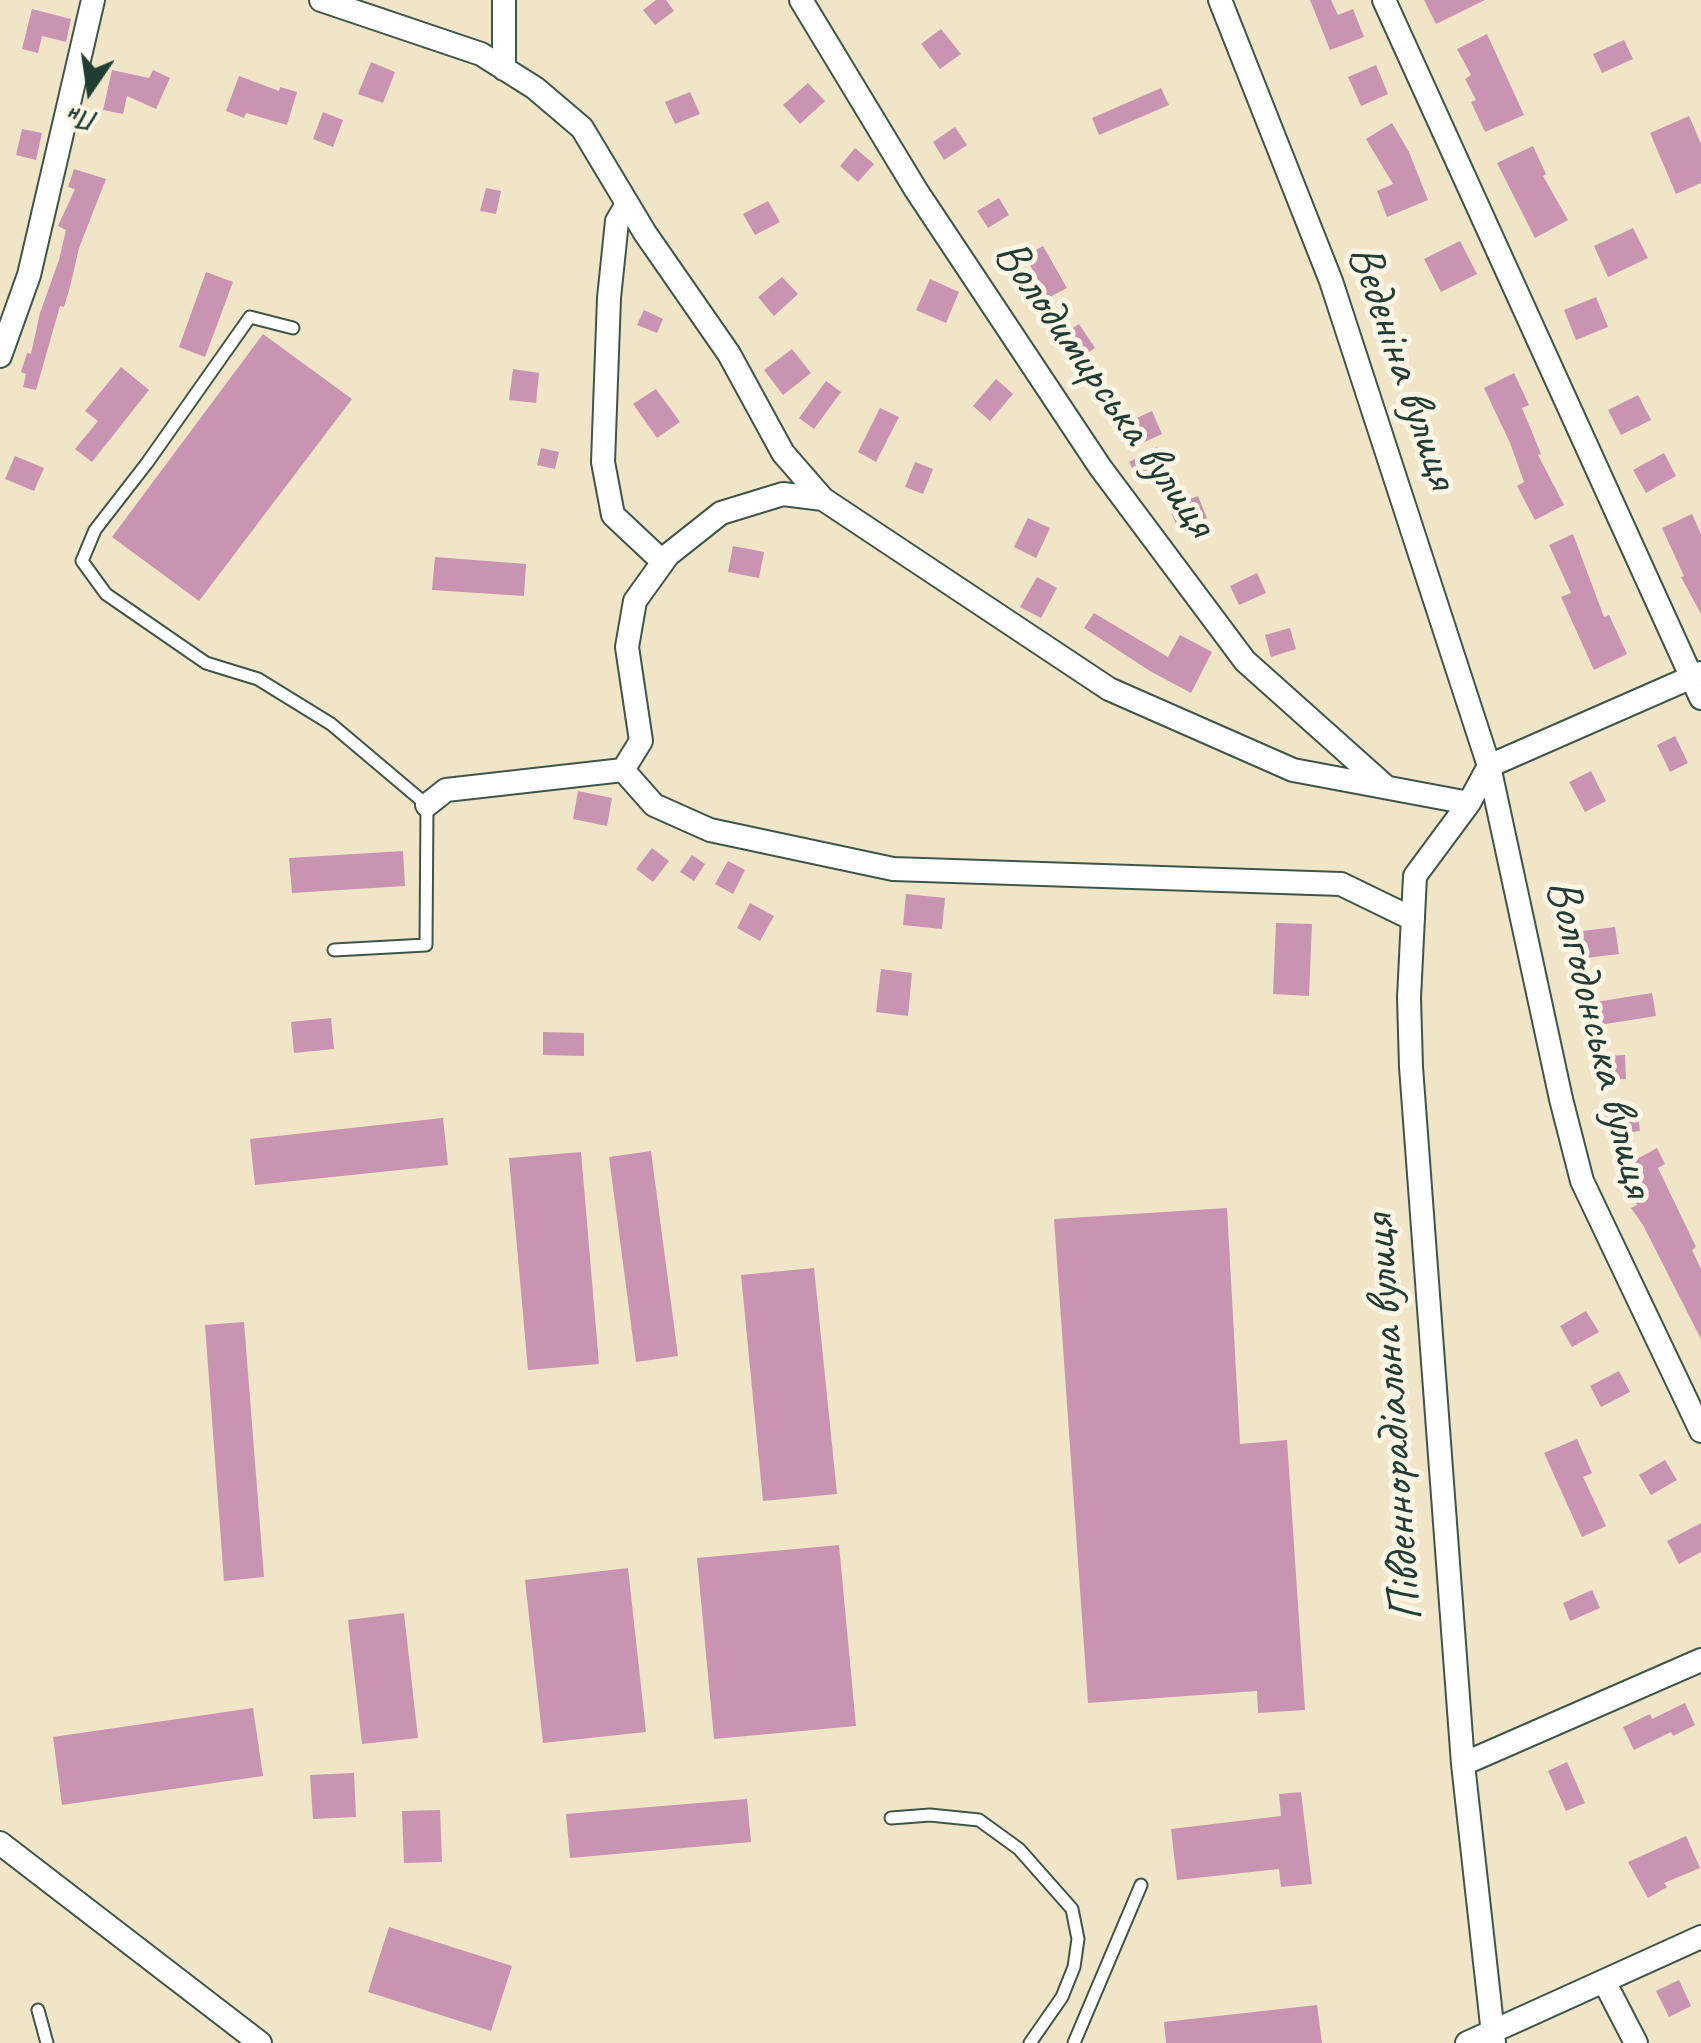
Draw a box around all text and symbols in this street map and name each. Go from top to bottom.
north arrow [40,40,140,140]
text: Пн [65,99,101,140]
street label: Володимирська вулиця [980,229,1228,549]
street label: Веденіна вулиця [1333,238,1471,496]
street label: Волгодонська вулиця [1532,873,1666,1203]
street label: Південнорадіальна вулиця [1351,1213,1437,1623]

